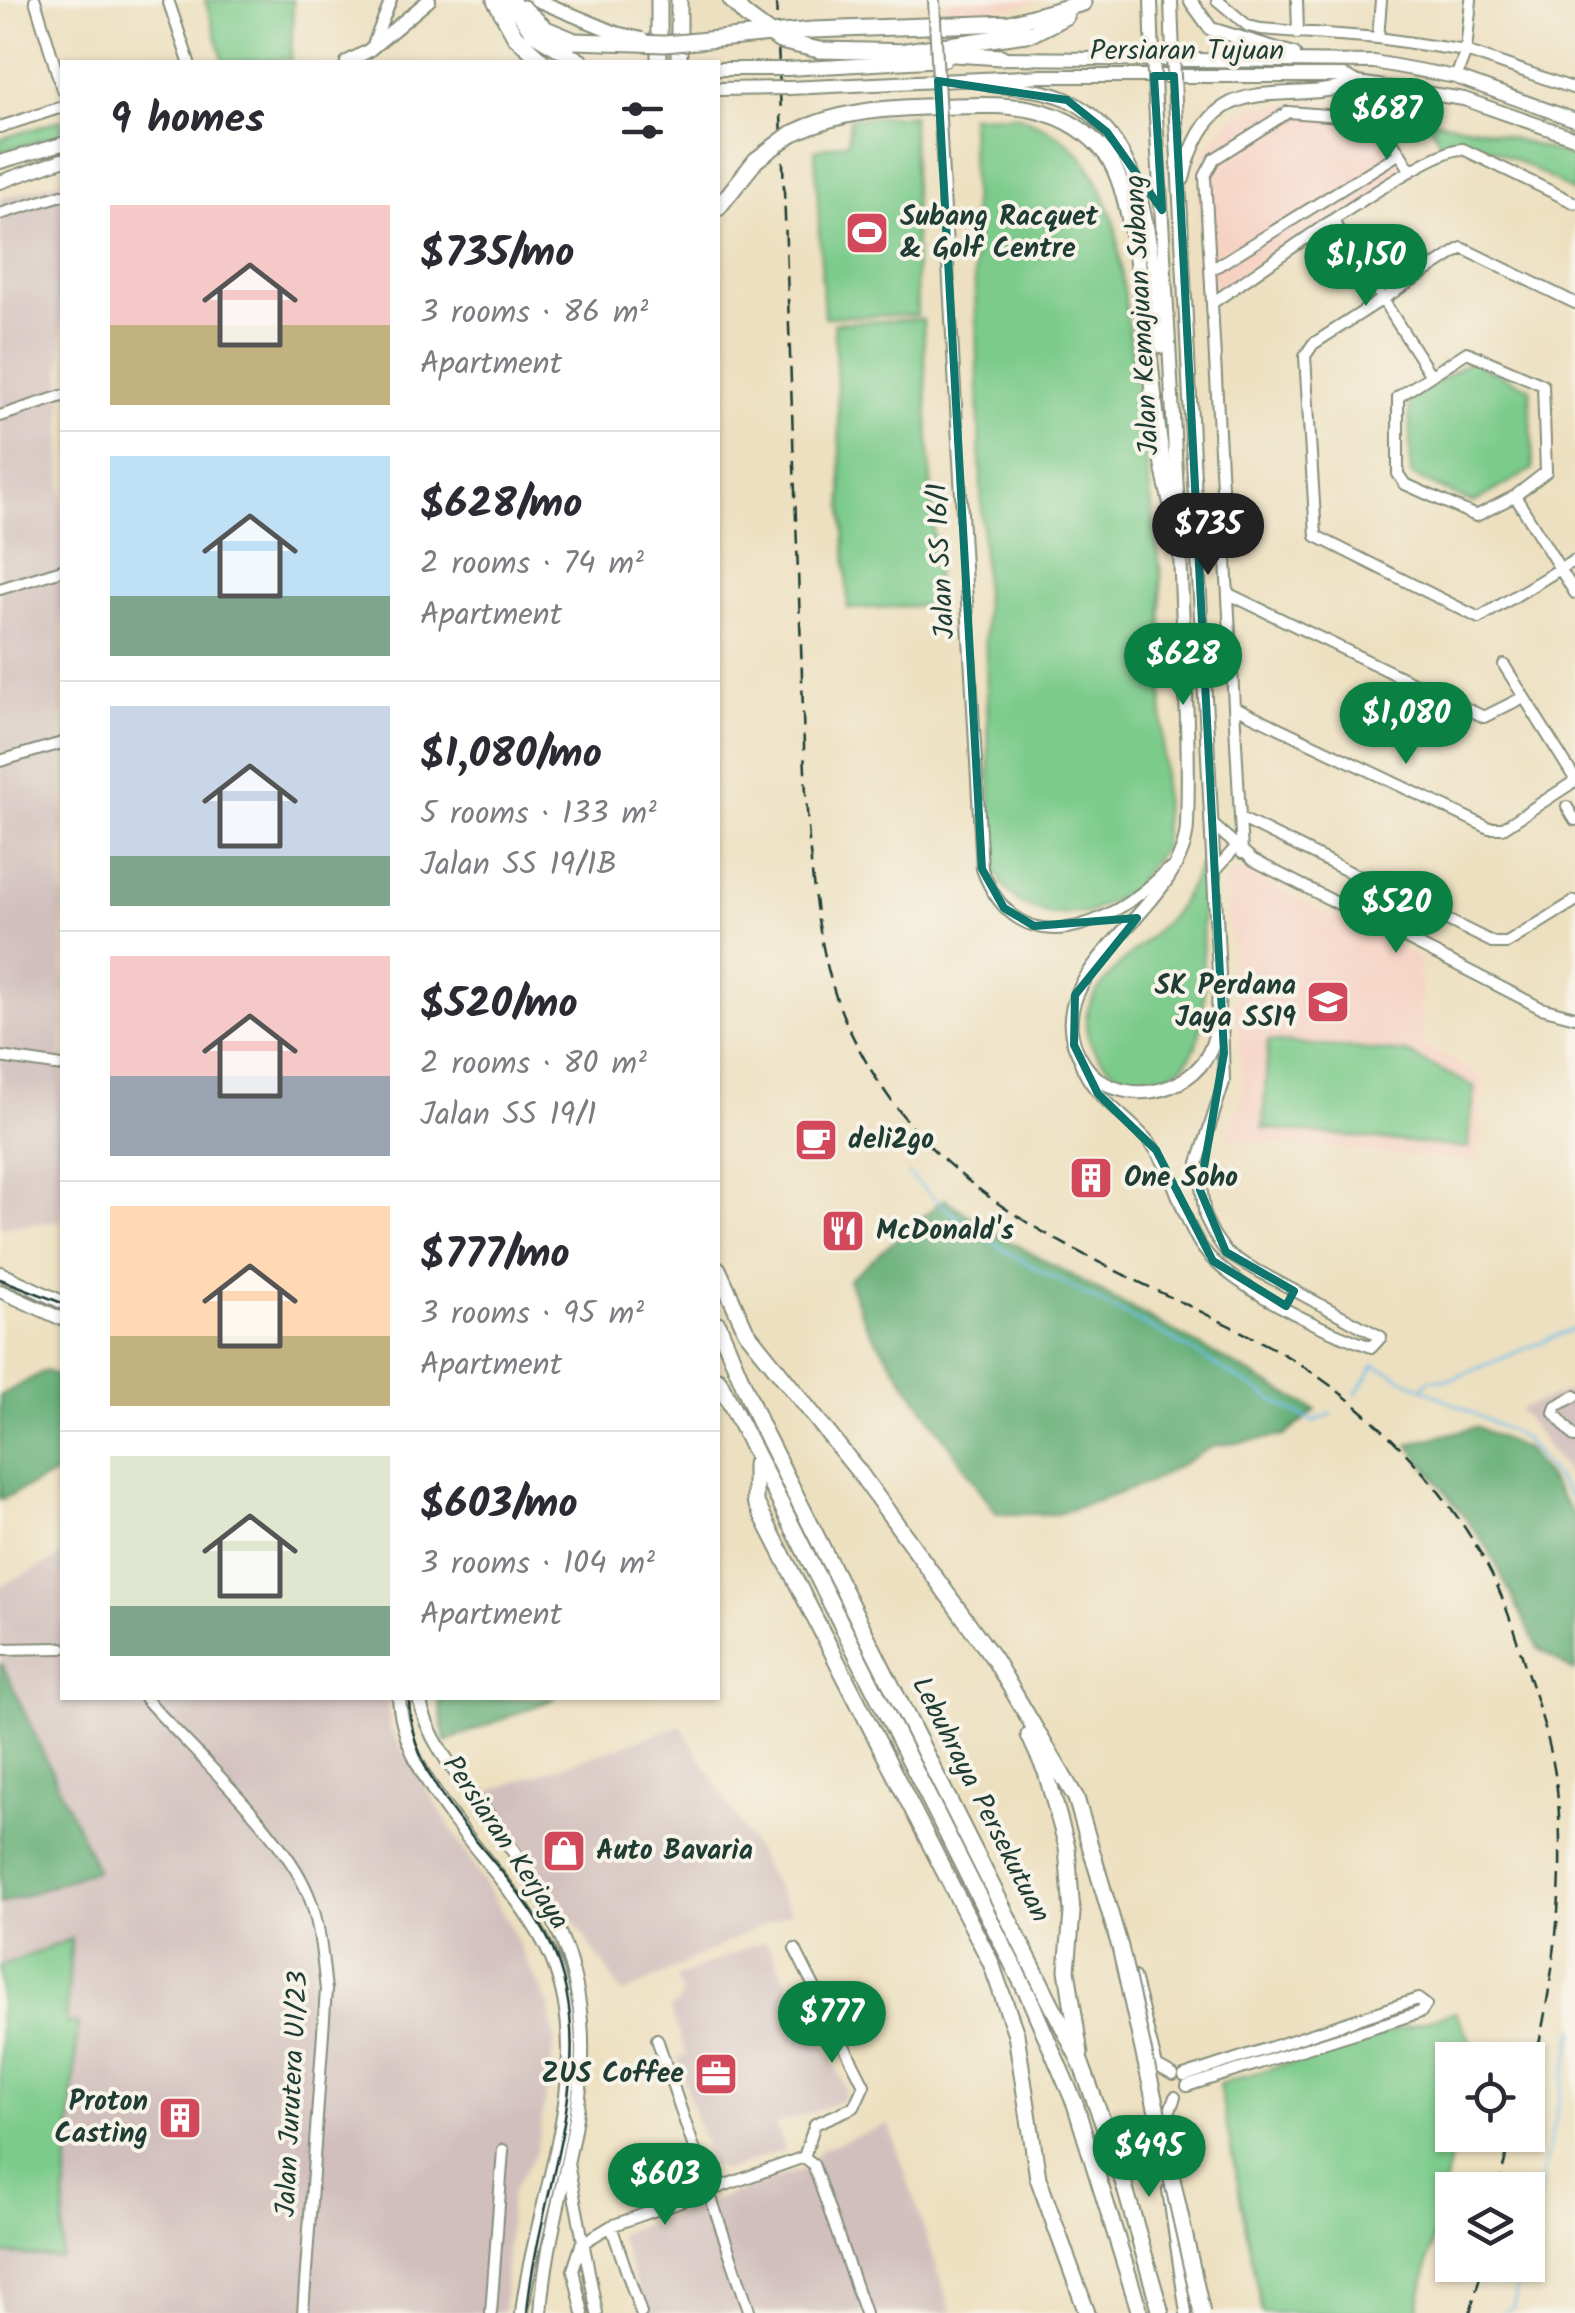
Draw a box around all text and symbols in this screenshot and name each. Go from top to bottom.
street label: Persiaran Tujuan [1090,29,1284,74]
pin: $687 [1328,78,1446,163]
text: $687 [1352,85,1422,136]
text: 9 homes [110,87,265,154]
icon: filters [615,93,670,148]
street label: Jalan Kemajuan Subang [1113,173,1173,457]
place label: Subang Racquet & Golf Centre [900,195,1099,272]
sports icon: Subang Racquet & Golf Centre [844,210,890,256]
text: $735/mo [420,221,574,288]
pin: $1,150 [1285,224,1447,309]
text: $1,150 [1326,231,1406,282]
icon: home [190,245,310,365]
text: 3 rooms · 86 m² [420,288,648,339]
text: Apartment [420,339,562,390]
text: $628/mo [420,472,582,539]
street label: Jalan SS 16/1 [915,482,969,640]
pin: $735 [1149,493,1267,578]
icon: home [190,496,310,616]
text: $735 [1174,500,1242,551]
text: 2 rooms · 74 m² [420,539,644,590]
text: Apartment [420,590,562,641]
pin: $628 [1124,623,1242,708]
text: $628 [1146,630,1220,681]
pin: $1,080 [1325,682,1487,767]
text: $1,080 [1362,689,1450,740]
text: $1,080/mo [420,722,602,789]
icon: home [190,746,310,866]
text: 5 rooms · 133 m² [420,789,657,840]
text: Jalan SS 19/1B [420,840,617,891]
pin: $520 [1337,871,1455,956]
text: $520 [1361,878,1431,929]
place label: SK Perdana Jaya SS19 [1155,964,1296,1041]
text: $520/mo [420,972,578,1039]
school or university icon: SK Perdana Jaya SS19 [1305,979,1351,1025]
icon: home [190,996,310,1116]
text: 2 rooms · 80 m² [420,1039,647,1090]
text: Jalan SS 19/1 [420,1090,597,1141]
cafe icon: deli2go [793,1117,839,1163]
place label: deli2go [848,1118,934,1163]
building icon: One Soho [1068,1155,1114,1201]
place label: One Soho [1124,1156,1238,1201]
restaurant icon: McDonald's [820,1208,866,1254]
place label: McDonald's [876,1209,1014,1254]
text: $777/mo [420,1222,570,1289]
icon: home [190,1246,310,1366]
text: 3 rooms · 95 m² [420,1289,644,1340]
text: Apartment [420,1340,562,1391]
text: $603/mo [420,1472,578,1539]
icon: home [190,1496,310,1616]
text: 3 rooms · 104 m² [420,1539,655,1590]
text: Apartment [420,1590,562,1641]
street label: Lebuhraya Persekutuan [898,1669,1062,1931]
street label: Persiaran Kerjaya [430,1747,580,1939]
shop icon: Auto Bavaria [541,1828,587,1874]
place label: Auto Bavaria [596,1829,753,1874]
street label: Jalan Jurutera U1/23 [264,1970,322,2218]
pin: $777 [773,1981,891,2066]
text: $777 [800,1988,864,2039]
map controls [1435,2042,1545,2282]
button: locate [1435,2042,1545,2152]
office icon: ZUS Coffee [693,2051,739,2097]
place label: ZUS Coffee [541,2052,684,2097]
place label: Proton Casting [54,2080,148,2157]
building icon: Proton Casting [157,2095,203,2141]
pin: $495 [1090,2115,1208,2200]
text: $495 [1115,2122,1183,2173]
pin: $603 [606,2143,724,2228]
text: $603 [630,2150,700,2201]
button: layers [1435,2172,1545,2282]

